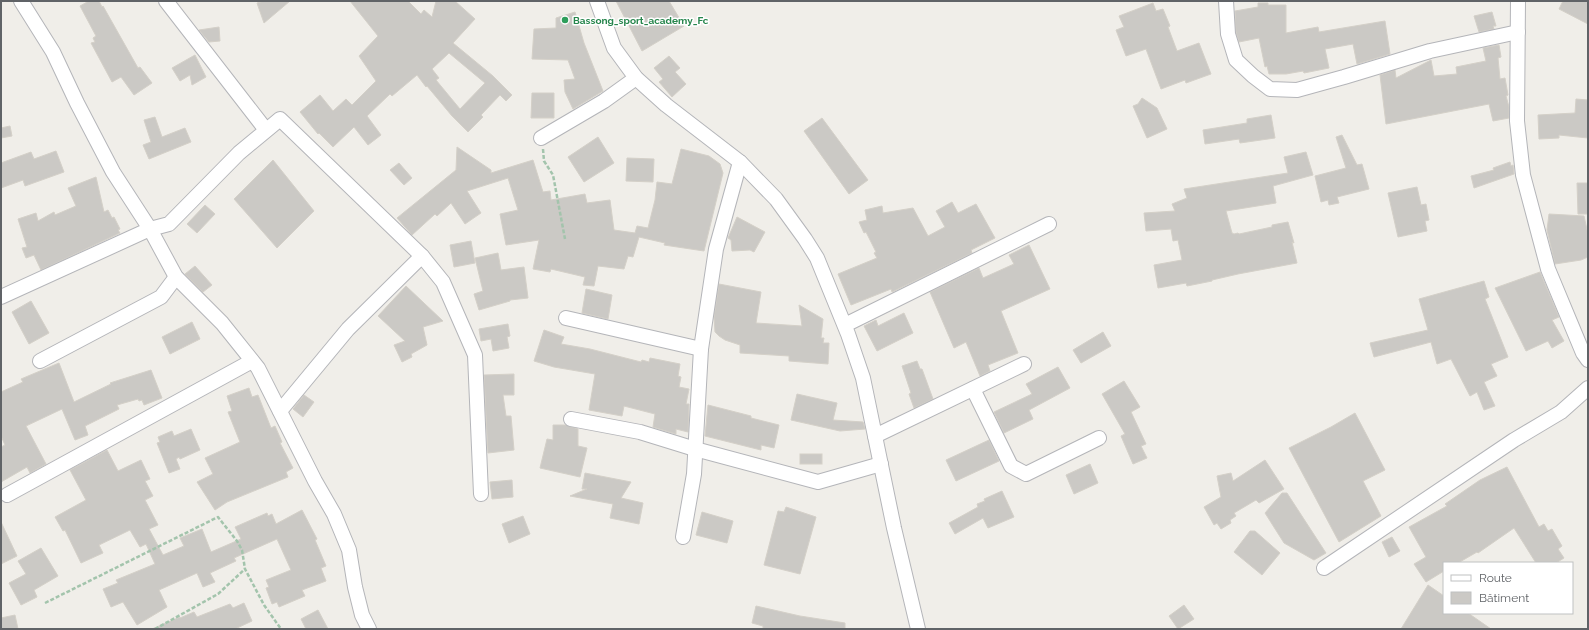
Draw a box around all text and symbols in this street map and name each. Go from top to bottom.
marker: Bassong_sport_academy_Fc [560,15,570,25]
place label: Bassong_sport_academy_Fc [573,15,709,26]
legend [1443,562,1573,614]
text: Route [1479,571,1512,585]
text: Bâtiment [1479,591,1529,605]

